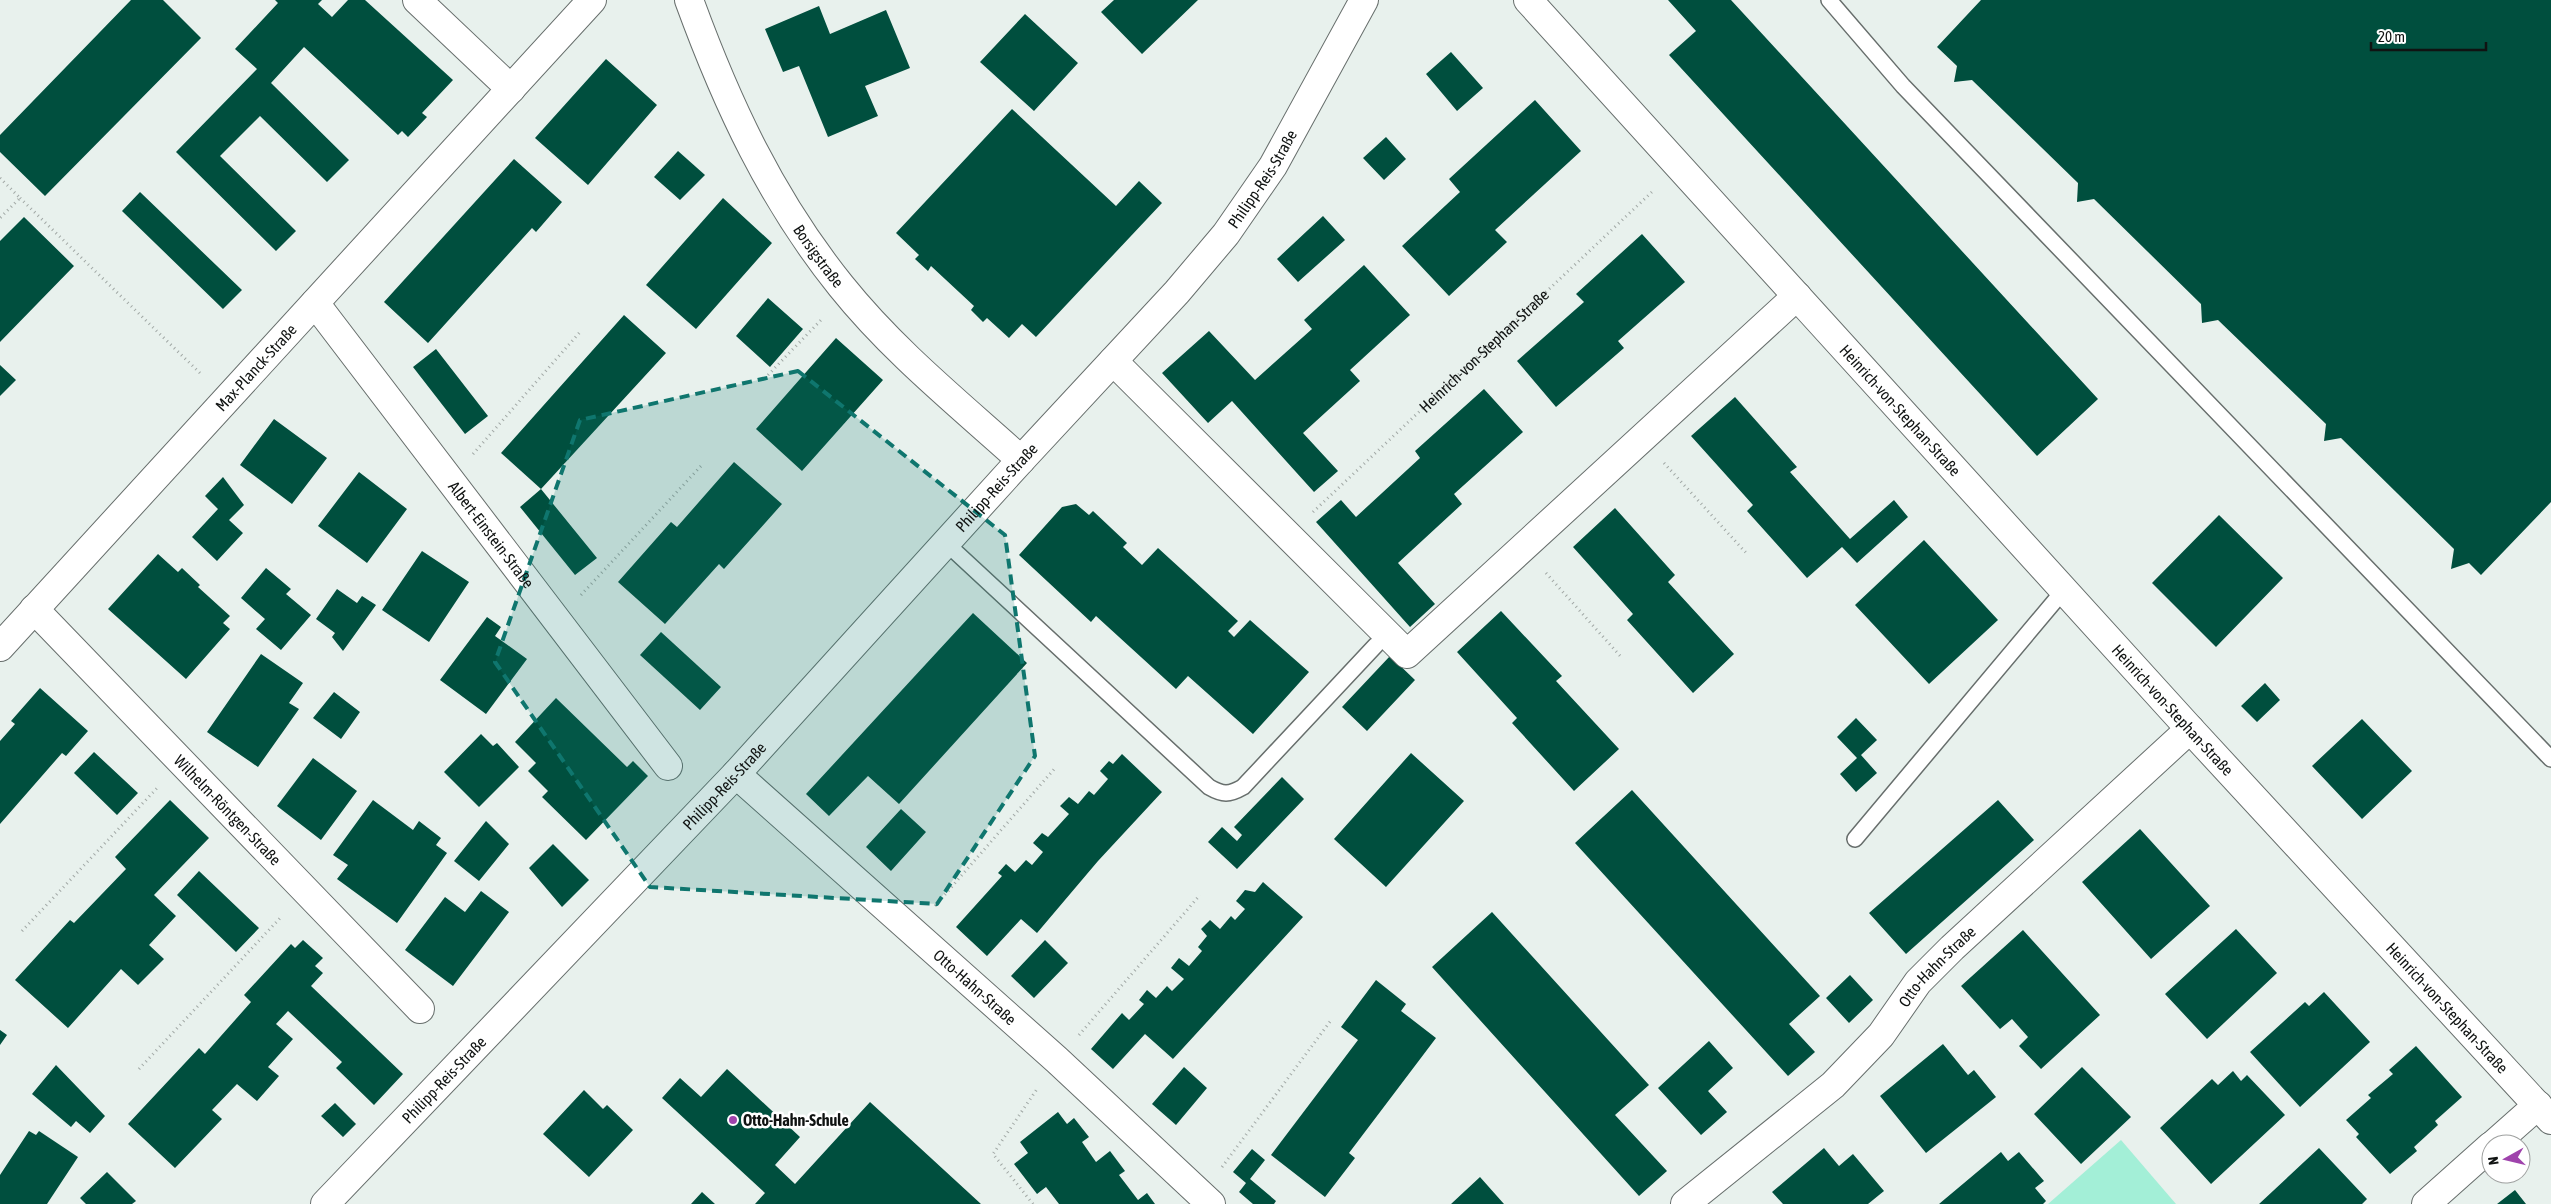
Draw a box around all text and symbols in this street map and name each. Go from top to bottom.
scale bar [2371,20,2486,52]
text: 20 m [2378,28,2405,45]
street label: Philipp-Reis-Straße [1224,127,1300,231]
street label: Borsigstraße [790,221,847,291]
street label: Heinrich-von-Stephan-Straße [1416,285,1552,416]
street label: Max-Planck-Straße [212,320,300,414]
street label: Heinrich-von-Stephan-Straße [1836,341,1965,479]
street label: Philipp-Reis-Straße [952,439,1041,535]
street label: Albert-Einstein-Straße [445,478,538,591]
street label: Heinrich-von-Stephan-Straße [2109,641,2237,779]
street label: Philipp-Reis-Straße [679,739,769,833]
street label: Wilhelm-Röntgen-Straße [171,751,285,869]
street label: Otto-Hahn-Straße [1895,922,1979,1010]
street label: Heinrich-von-Stephan-Straße [2383,939,2512,1077]
street label: Otto-Hahn-Straße [930,945,1020,1028]
street label: Philipp-Reis-Straße [398,1033,489,1127]
place label: Otto-Hahn-Schule [743,1111,849,1129]
marker: Otto-Hahn-Schule [727,1114,739,1126]
north arrow [2481,1134,2531,1184]
text: N [2485,1156,2502,1166]

